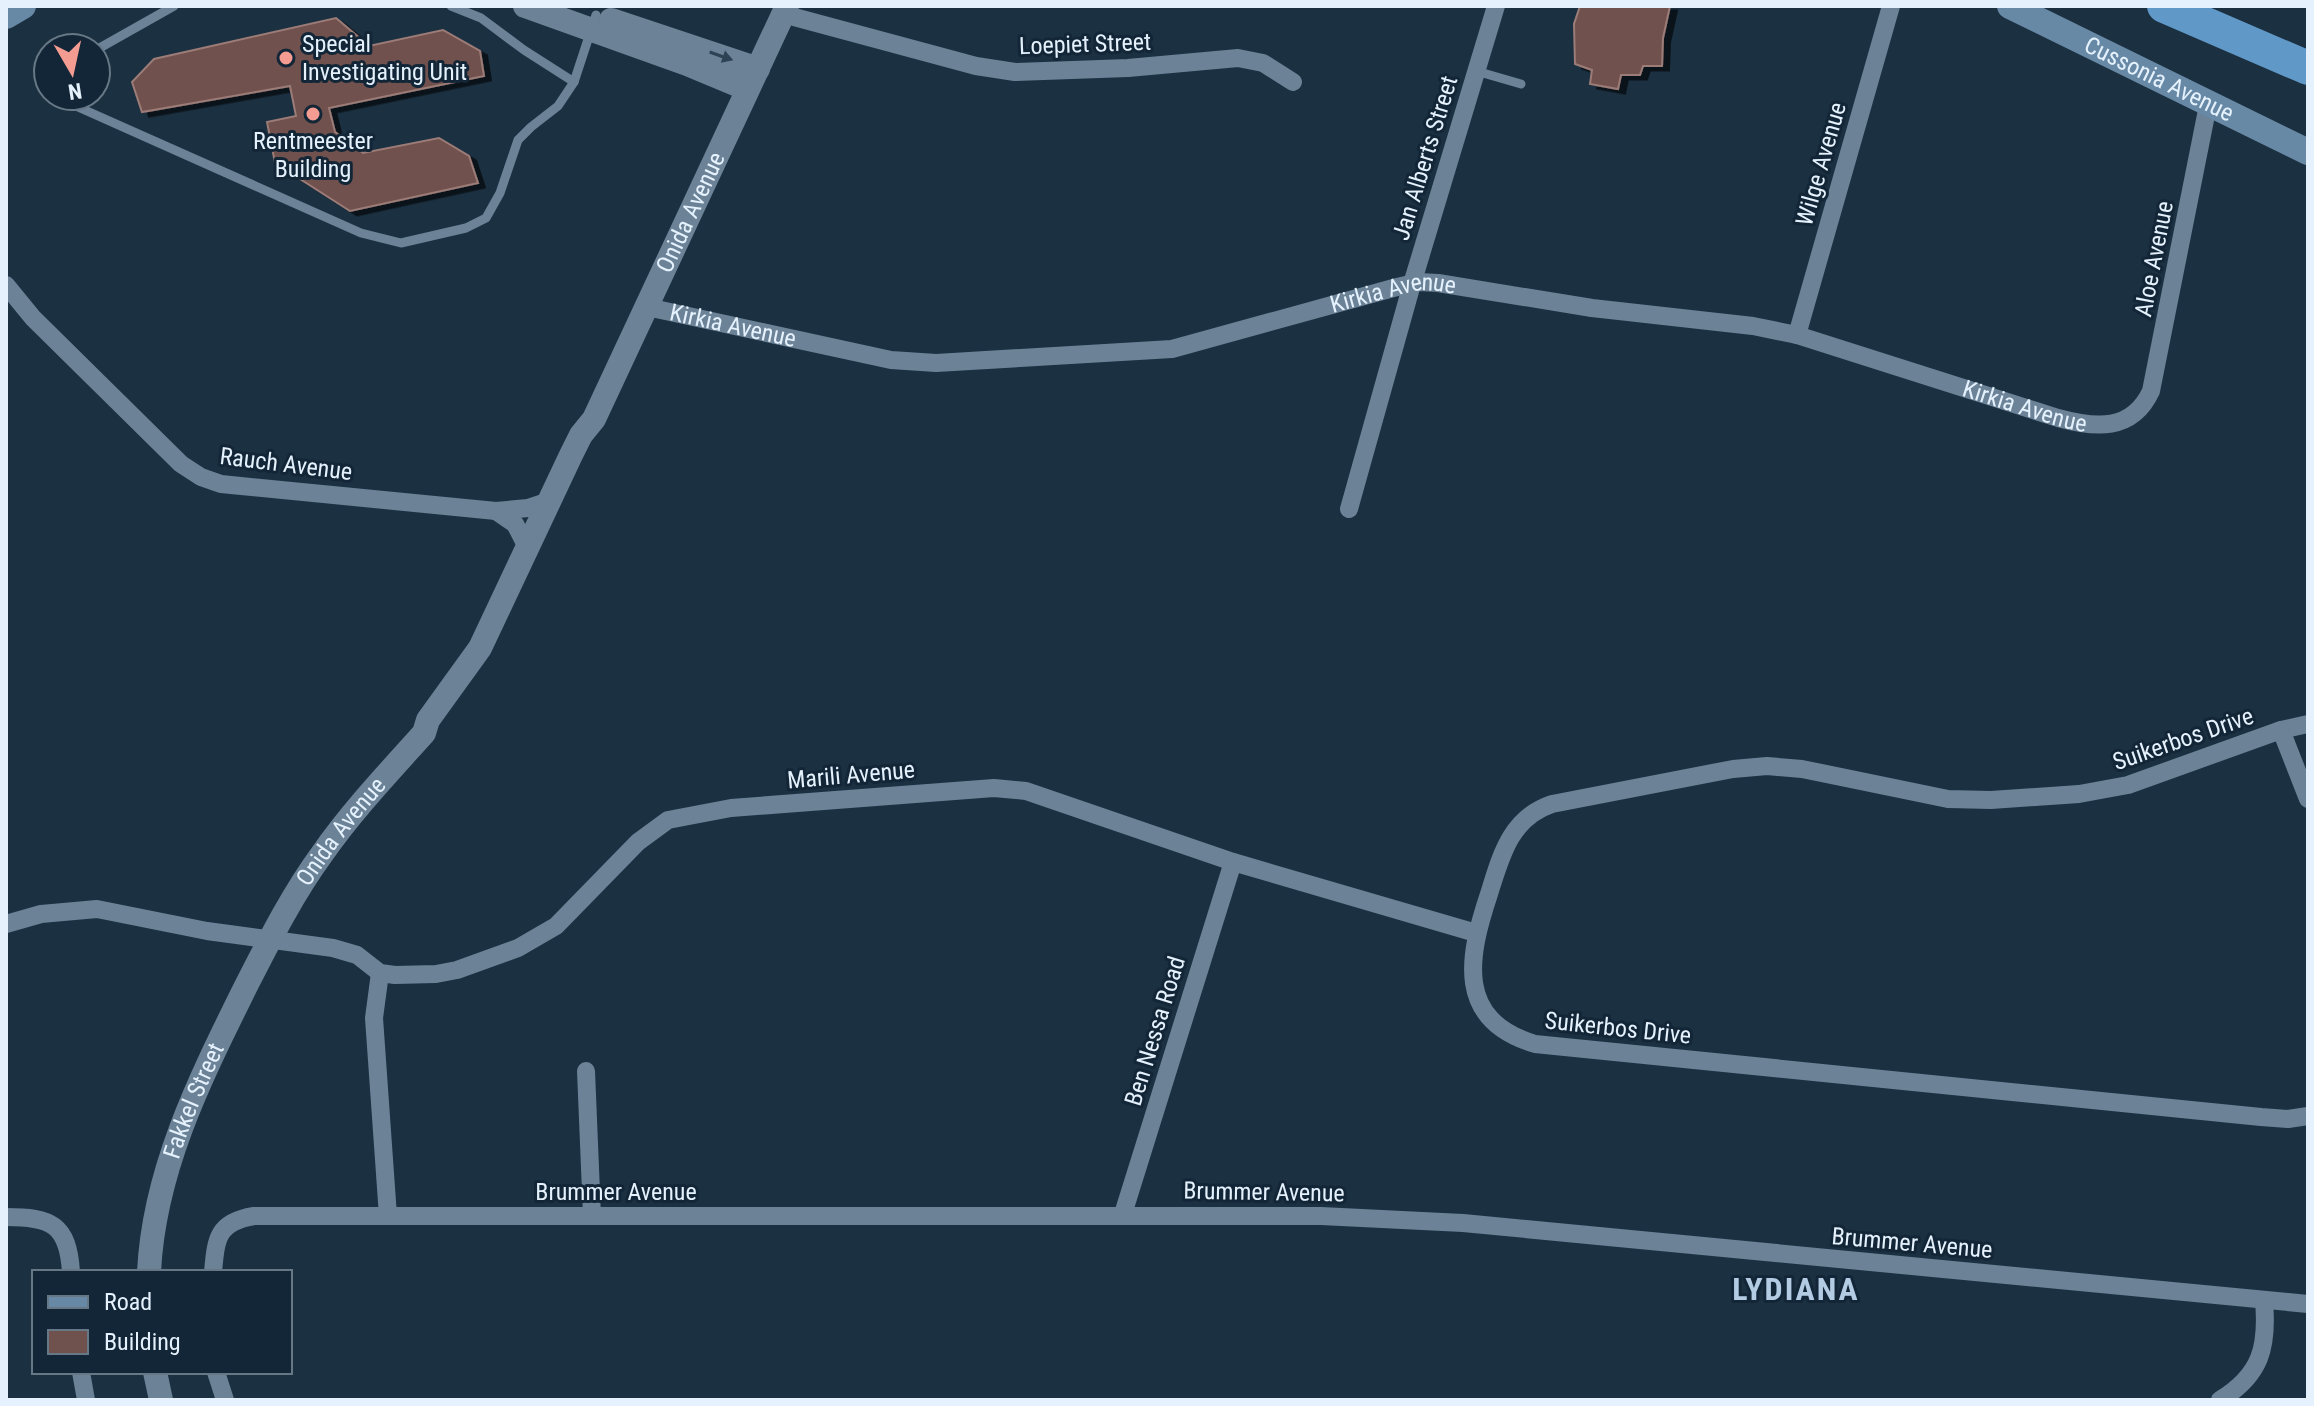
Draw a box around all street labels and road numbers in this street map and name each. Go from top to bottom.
street label: Loepiet Street [1018,28,1152,60]
street label: Cussonia Avenue [2080,31,2238,127]
street label: Jan Alberts Street [1387,72,1463,244]
street label: Wilge Avenue [1790,99,1852,229]
street label: Onida Avenue [650,148,731,277]
street label: Aloe Avenue [2129,199,2179,319]
street label: Kirkia Avenue [1327,268,1458,319]
street label: Kirkia Avenue [667,298,799,353]
street label: Kirkia Avenue [1959,375,2089,438]
street label: Rauch Avenue [218,442,354,486]
street label: Suikerbos Drive [2109,702,2257,776]
street label: Marili Avenue [786,755,916,795]
street label: Onida Avenue [290,772,391,891]
street label: Ben Nessa Road [1119,953,1191,1109]
street label: Suikerbos Drive [1543,1006,1693,1050]
street label: Fakkel Street [158,1038,230,1162]
street label: Brummer Avenue [1183,1177,1345,1207]
street label: Brummer Avenue [535,1178,697,1206]
street label: Brummer Avenue [1830,1222,1994,1264]

